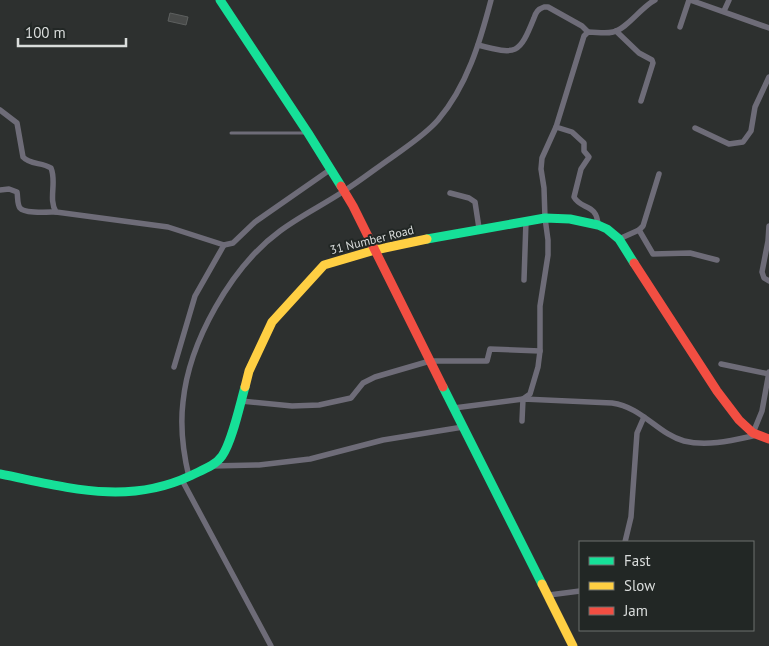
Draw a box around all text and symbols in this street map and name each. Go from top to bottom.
scale bar [18,15,125,47]
text: 100 m [25,23,66,42]
street label: 31 Number Road [328,222,415,257]
legend [579,541,754,631]
text: Fast [624,551,651,570]
text: Slow [624,576,655,595]
text: Jam [623,601,648,620]

